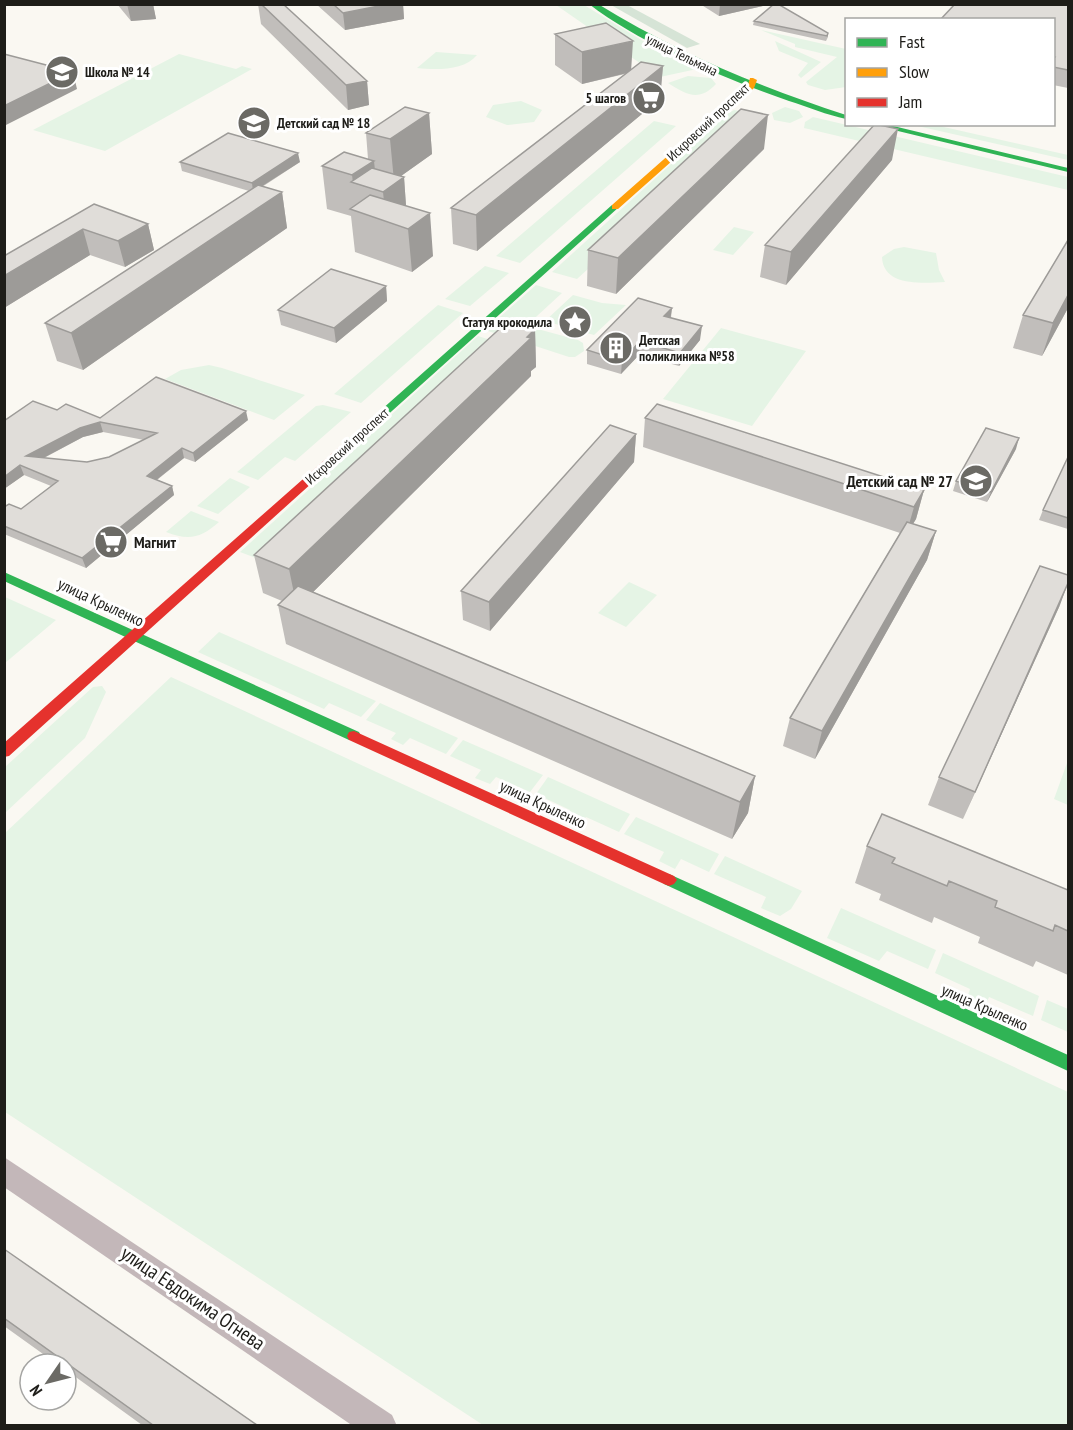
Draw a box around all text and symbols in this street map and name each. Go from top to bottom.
legend [845,18,1055,126]
street label: улица Тельмана [643,30,721,80]
text: Fast [899,30,925,53]
school or university icon: Школа № 14 [44,54,80,90]
text: Slow [899,60,930,83]
place label: Школа № 14 [85,63,150,81]
street label: Искровский проспект [663,79,753,165]
supermarket icon: 5 шагов [631,80,667,116]
place label: 5 шагов [586,89,626,107]
text: Jam [898,90,922,113]
school or university icon: Детский сад № 18 [236,105,272,141]
place label: Детский сад № 18 [277,114,370,132]
place icon: Статуя крокодила [557,304,593,340]
place label: Статуя крокодила [462,313,552,331]
building icon: Детская поликлиника №58 [598,330,634,366]
place label: Детская поликлиника №58 [639,331,735,365]
street label: Искровский проспект [301,403,393,488]
school or university icon: Детский сад № 27 [958,463,994,499]
place label: Детский сад № 27 [846,471,953,491]
supermarket icon: Магнит [93,524,129,560]
place label: Магнит [134,532,176,552]
street label: улица Крыленко [55,573,147,631]
street label: улица Крыленко [497,775,589,833]
street label: улица Крыленко [939,979,1031,1035]
street label: улица Евдокима Огнева [116,1240,270,1356]
north arrow [18,1352,78,1412]
text: N [25,1381,46,1400]

